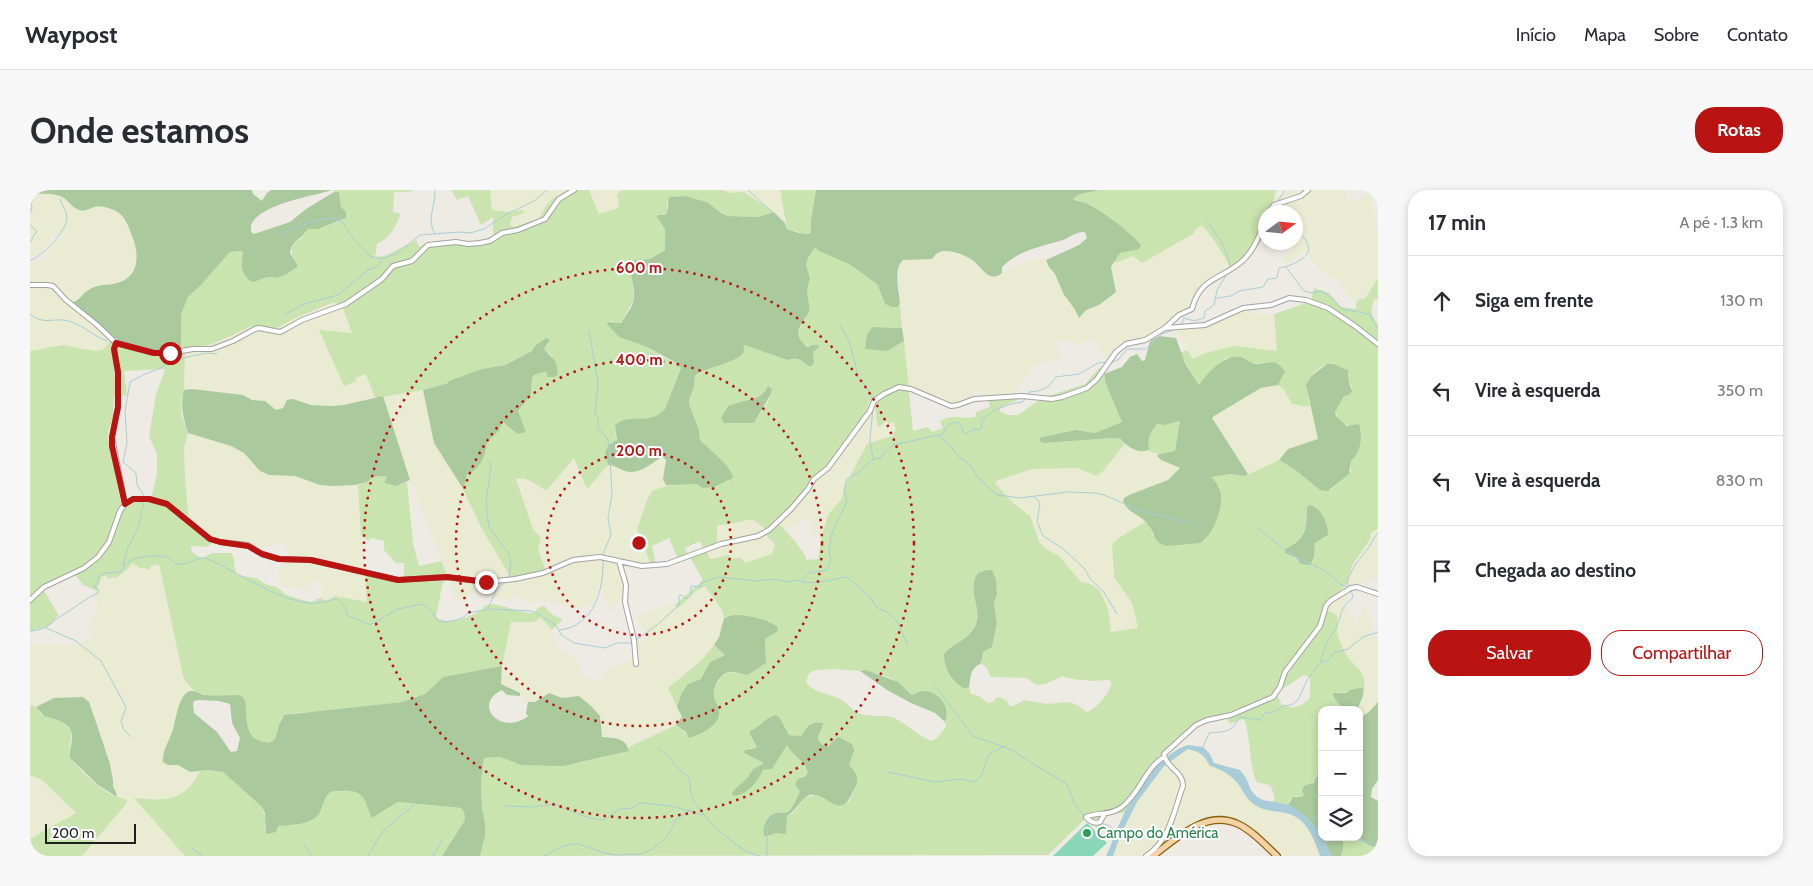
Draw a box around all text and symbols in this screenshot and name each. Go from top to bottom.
text: Waypost [25,20,117,49]
text: Início [1516,24,1556,46]
text: Mapa [1584,24,1626,46]
text: Sobre [1654,24,1699,46]
text: Contato [1727,24,1788,46]
button: Rotas [1695,107,1783,153]
text: Onde estamos [30,109,249,152]
north arrow [1258,205,1303,250]
text: 17 min [1428,210,1486,235]
text: A pé · 1.3 km [1679,213,1763,232]
text: 600 m [616,259,662,277]
icon: ahead [1428,287,1456,315]
text: Siga em frente [1475,289,1593,312]
text: 130 m [1720,291,1763,310]
route start [159,342,182,365]
text: 400 m [616,351,662,369]
icon: left [1428,377,1456,405]
text: Vire à esquerda [1475,379,1601,402]
text: 350 m [1717,381,1763,400]
text: 200 m [616,442,662,460]
icon: left [1428,467,1456,495]
text: Vire à esquerda [1475,469,1601,492]
text: 830 m [1716,471,1763,490]
centre of rings [630,534,648,552]
icon: arrive [1428,557,1456,585]
text: Chegada ao destino [1475,559,1636,582]
route end [475,571,498,594]
button: Salvar [1428,630,1591,676]
button: Compartilhar [1601,630,1763,676]
map controls [1318,706,1363,841]
button: + [1318,706,1363,751]
button: − [1318,751,1363,796]
button: layers [1318,796,1363,841]
scale bar [45,821,136,844]
text: 200 m [52,824,94,842]
place label: Campo do América [1097,824,1219,842]
marker: Campo do América [1081,827,1093,839]

